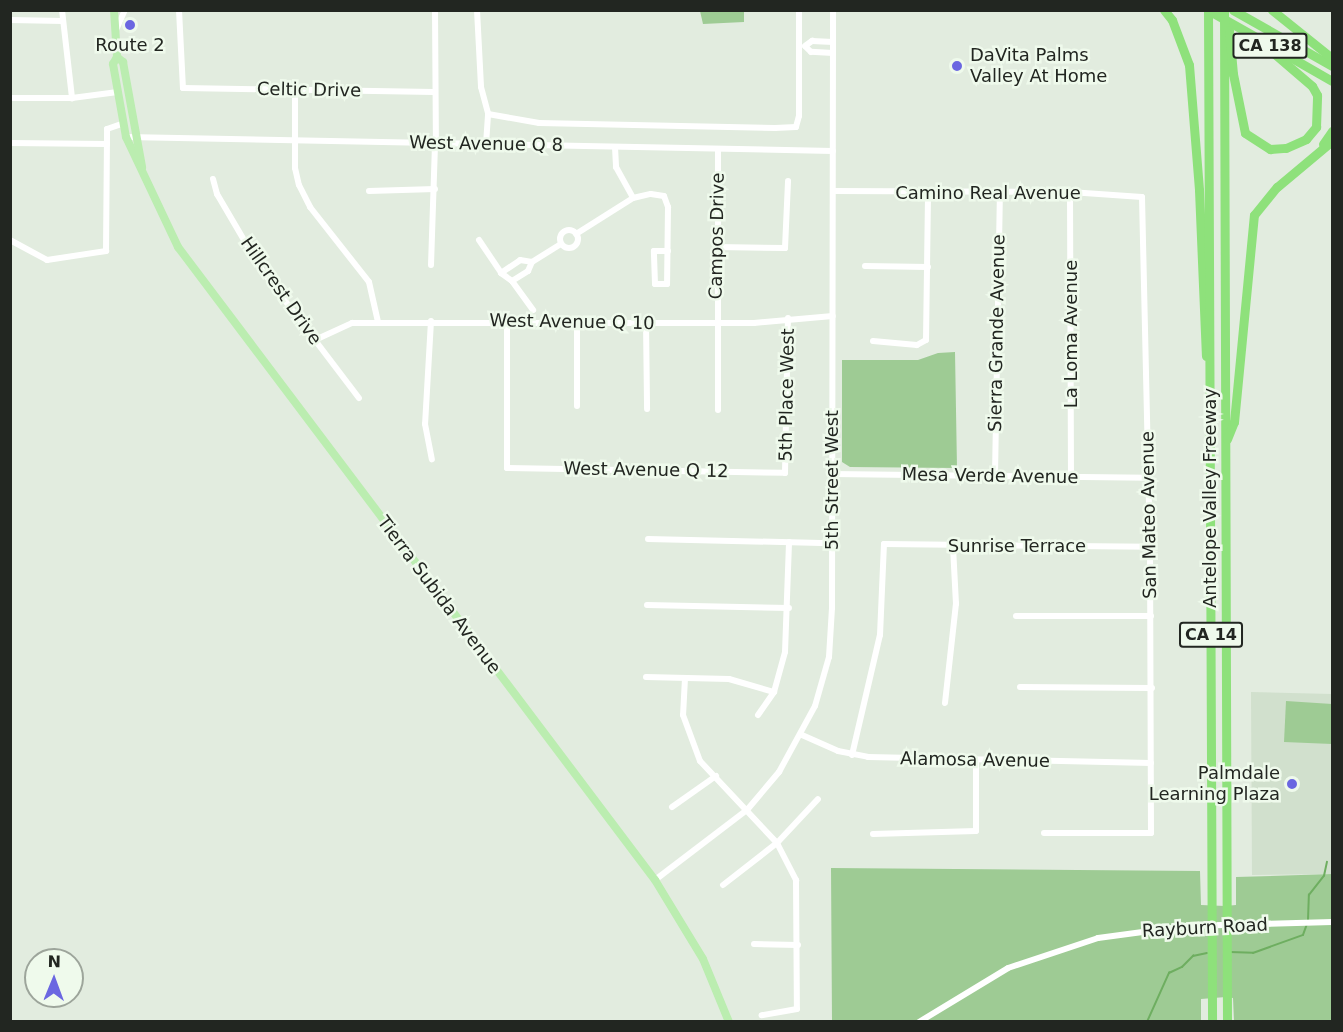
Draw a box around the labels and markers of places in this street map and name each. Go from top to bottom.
marker: Route 2 [123,18,137,32]
place label: Route 2 [95,34,165,56]
place label: DaVita Palms Valley At Home [970,45,1107,88]
marker: DaVita Palms Valley At Home [948,57,966,75]
place label: Palmdale Learning Plaza [1149,763,1280,806]
marker: Palmdale Learning Plaza [1285,777,1299,791]

